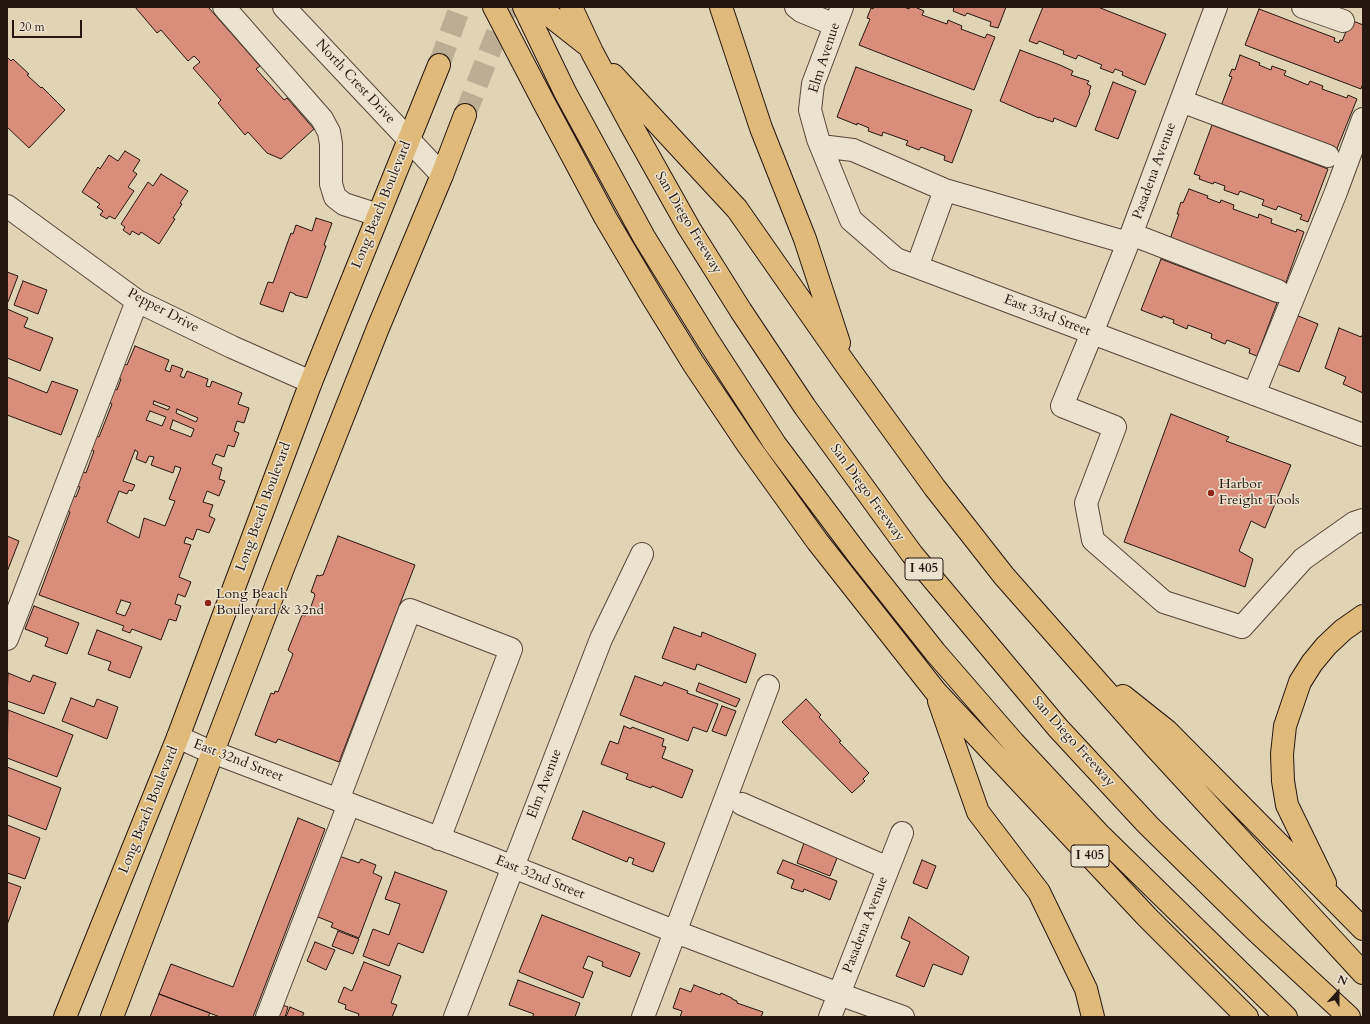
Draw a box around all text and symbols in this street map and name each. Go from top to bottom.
scale bar [14,12,84,38]
text: 20 m [19,19,45,35]
street label: Elm Avenue [806,21,844,95]
street label: North Crest Drive [312,36,398,128]
street label: Pasadena Avenue [1130,120,1180,222]
street label: Long Beach Boulevard [349,139,415,271]
street label: San Diego Freeway [651,169,725,277]
street label: Pepper Drive [124,285,202,337]
street label: East 33rd Street [1001,292,1093,340]
street label: Long Beach Boulevard [233,440,295,574]
street label: San Diego Freeway [826,441,908,545]
place label: Harbor Freight Tools [1219,477,1300,510]
marker: Harbor Freight Tools [1206,488,1216,498]
road number: I 405 [905,558,943,580]
place label: Long Beach Boulevard & 32nd [216,587,324,620]
marker: Long Beach Boulevard & 32nd [203,598,213,608]
street label: San Diego Freeway [1028,693,1118,791]
street label: East 32nd Street [191,736,285,786]
street label: Long Beach Boulevard [116,744,182,876]
street label: Elm Avenue [524,747,566,821]
road number: I 405 [1071,845,1109,867]
street label: East 32nd Street [493,852,587,904]
street label: Pasadena Avenue [840,874,892,976]
north arrow [1318,972,1358,1012]
text: N [1335,972,1350,989]

